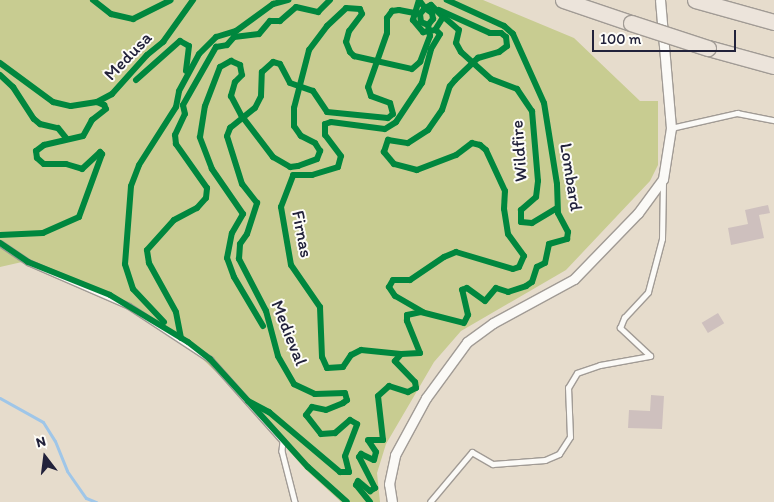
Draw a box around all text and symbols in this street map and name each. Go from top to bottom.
scale bar [594,20,738,52]
street label: Medusa [99,27,157,85]
text: 100 m [600,30,641,48]
street label: Wildfire [506,119,532,183]
street label: Lombard [555,141,587,213]
street label: Firnas [287,209,317,259]
street label: Medieval [266,297,312,369]
north arrow [20,432,70,482]
text: N [34,433,48,451]

